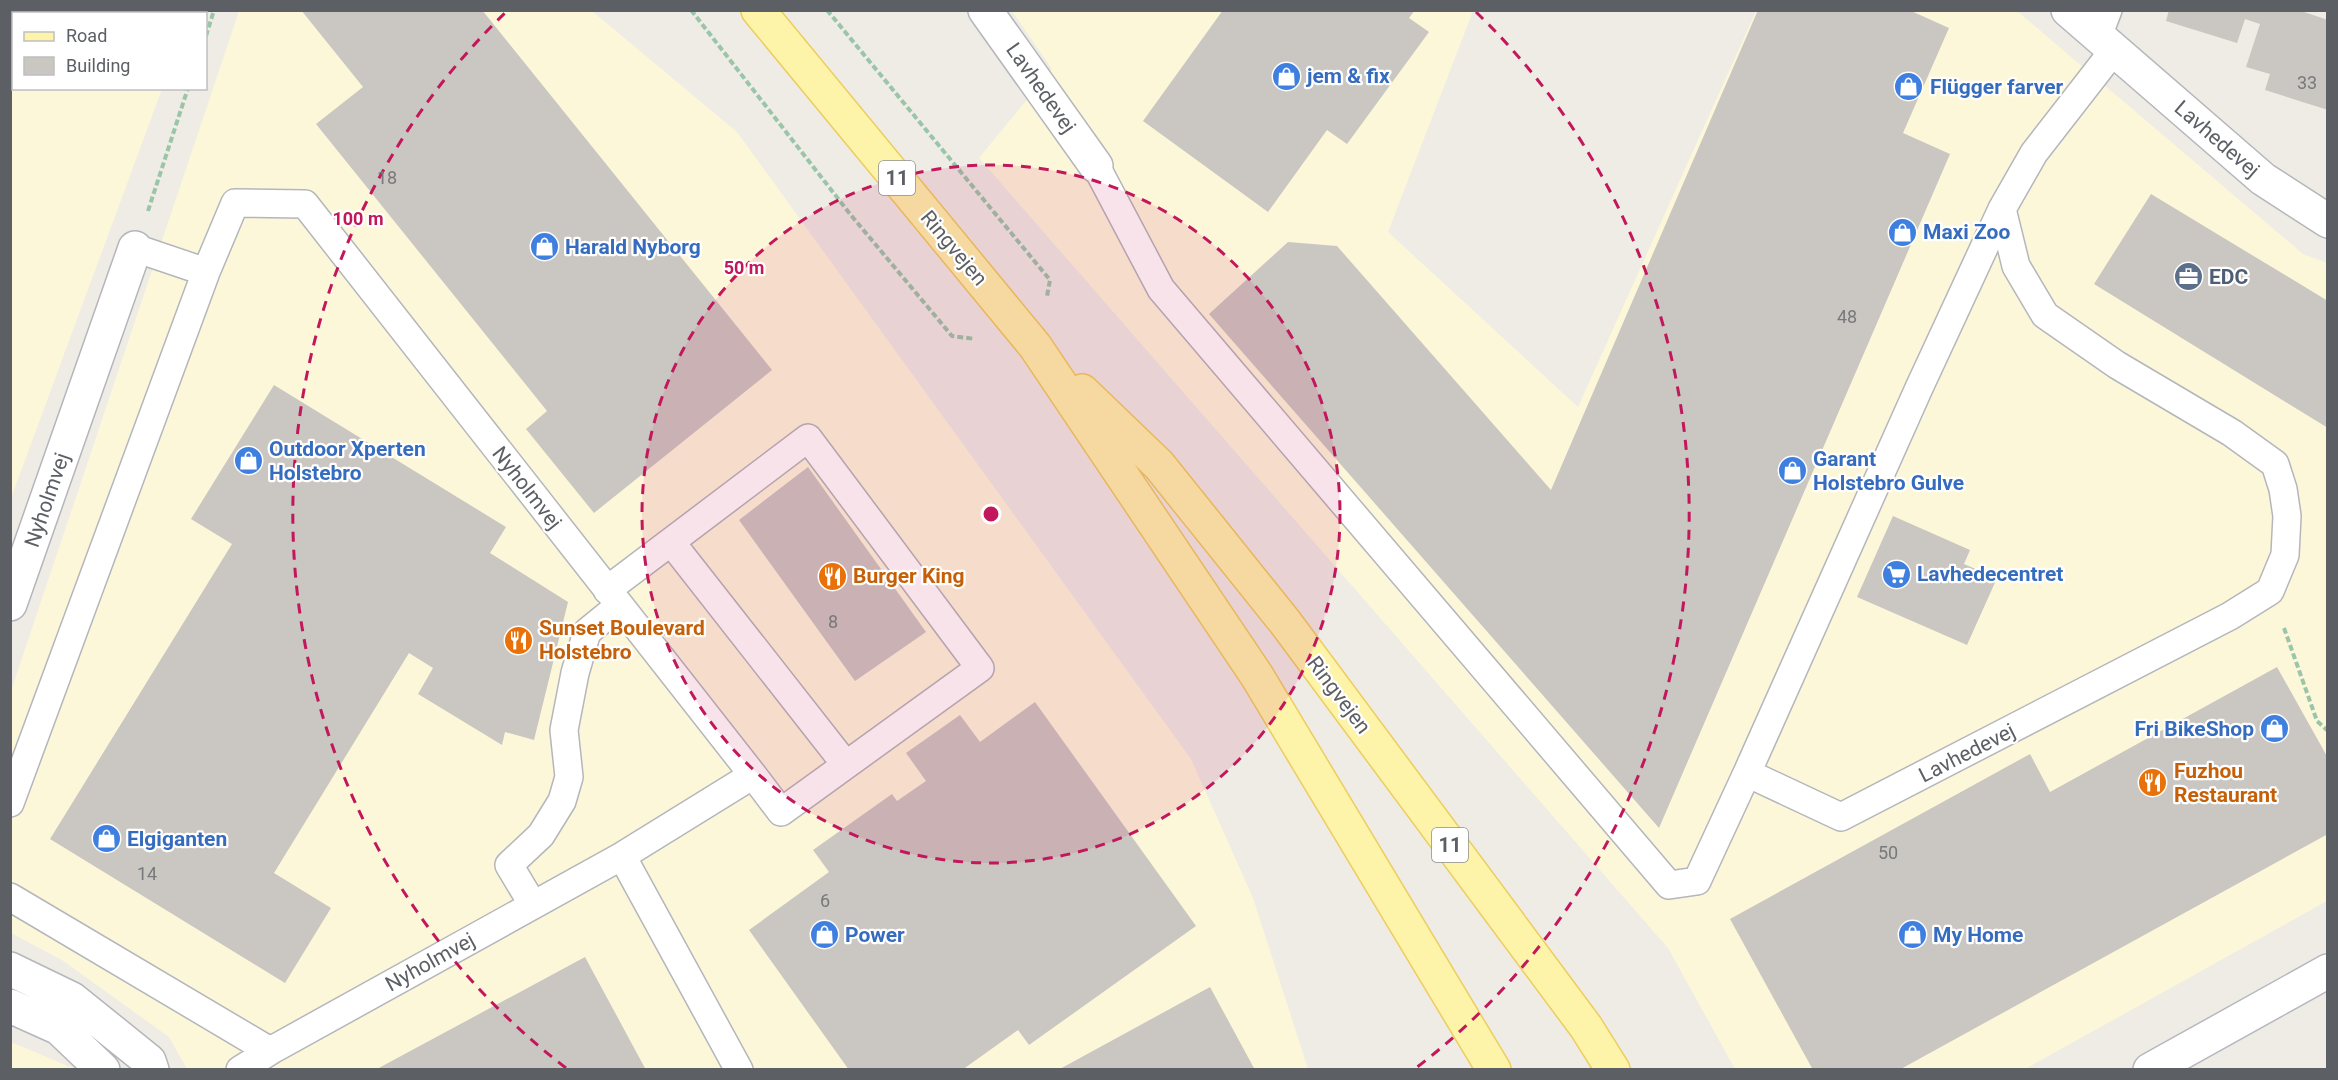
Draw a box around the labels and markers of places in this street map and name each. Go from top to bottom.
shop icon: jem & fix [1270,60,1302,92]
place label: jem & fix [1305,64,1390,88]
shop icon: Flügger farver [1893,71,1925,103]
place label: Flügger farver [1930,75,2064,99]
shop icon: Maxi Zoo [1886,216,1918,248]
place label: Maxi Zoo [1923,220,2010,244]
shop icon: Harald Nyborg [528,231,560,263]
place label: Harald Nyborg [565,235,701,259]
office icon: EDC [2172,261,2204,293]
place label: EDC [2209,265,2248,289]
place label: Outdoor Xperten Holstebro [269,437,426,485]
shop icon: Outdoor Xperten Holstebro [232,445,264,477]
place label: Garant Holstebro Gulve [1813,447,1964,495]
shop icon: Garant Holstebro Gulve [1776,455,1808,487]
centre of rings [981,504,1001,524]
supermarket icon: Lavhedecentret [1880,558,1912,590]
restaurant icon: Burger King [816,560,848,592]
place label: Lavhedecentret [1917,562,2063,586]
place label: Burger King [853,564,965,588]
place label: Sunset Boulevard Holstebro [539,616,705,664]
restaurant icon: Sunset Boulevard Holstebro [502,624,534,656]
shop icon: Fri BikeShop [2259,713,2291,745]
place label: Fri BikeShop [2135,717,2254,741]
place label: Fuzhou Restaurant [2174,759,2277,807]
restaurant icon: Fuzhou Restaurant [2137,767,2169,799]
shop icon: Elgiganten [90,823,122,855]
place label: Elgiganten [127,827,227,851]
shop icon: Power [808,919,840,951]
shop icon: My Home [1896,919,1928,951]
place label: Power [845,923,905,947]
place label: My Home [1933,923,2023,947]

